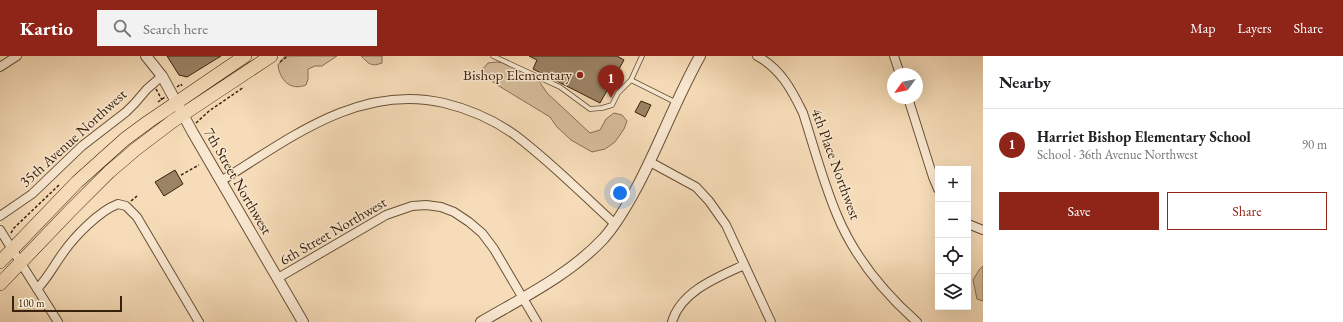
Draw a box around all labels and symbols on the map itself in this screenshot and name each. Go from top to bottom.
place label: Bishop Elementary [463,65,572,84]
pin: 1 [598,65,624,98]
north arrow [887,68,923,104]
marker: Bishop Elementary [575,70,585,80]
street label: 35th Avenue Northwest [15,84,130,191]
street label: 4th Place Northwest [808,106,865,222]
street label: 7th Street Northwest [200,124,277,238]
your location [610,183,630,203]
street label: 6th Street Northwest [276,192,390,269]
scale bar [12,294,122,313]

